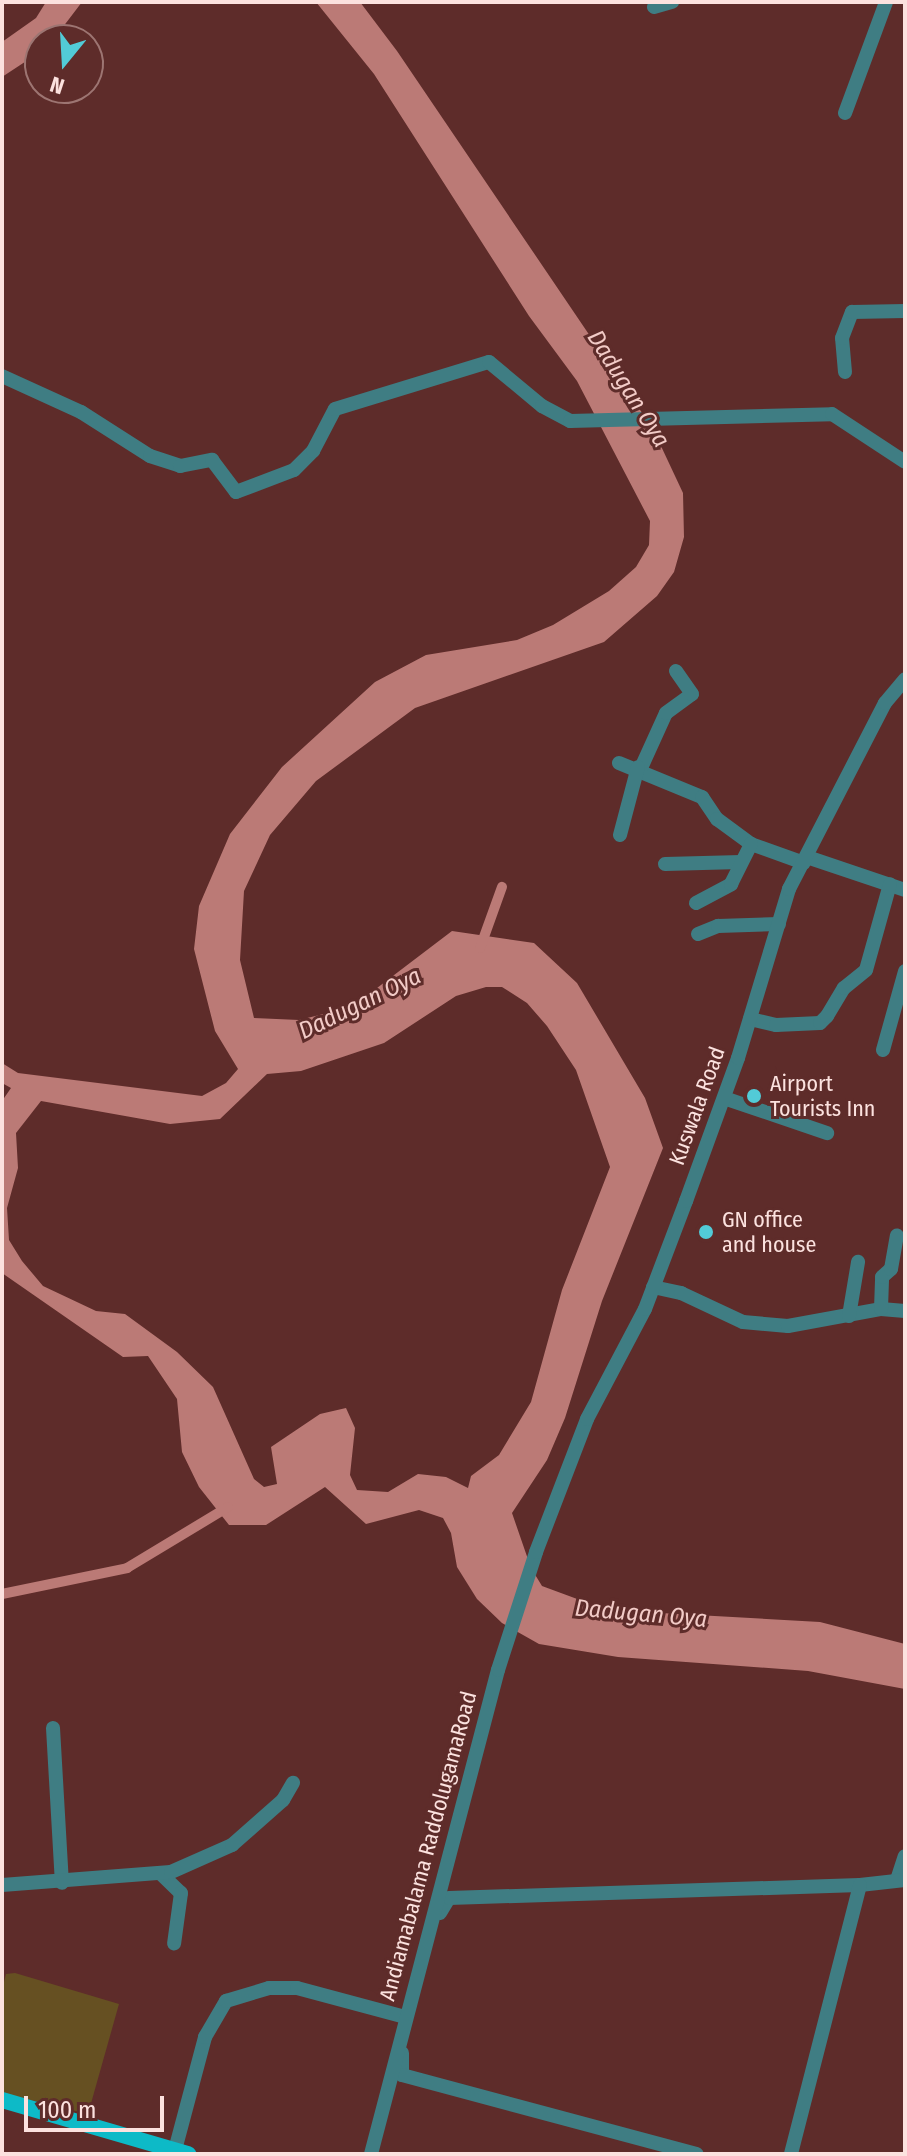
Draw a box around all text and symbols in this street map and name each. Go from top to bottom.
north arrow [24,24,104,104]
text: N [47,71,67,100]
water label: Dadugan Oya [581,325,675,453]
water label: Dadugan Oya [294,962,426,1046]
street label: Kuswala Road [663,1043,731,1169]
place label: Airport Tourists Inn [770,1070,875,1122]
marker: Airport Tourists Inn [745,1087,763,1105]
place label: GN office and house [722,1206,816,1258]
marker: GN office and house [697,1223,715,1241]
water label: Dadugan Oya [574,1594,708,1634]
street label: Andiamabalama RaddolugamaRoad [374,1688,482,2004]
scale bar [28,2080,168,2130]
text: 100 m [38,2096,96,2124]

